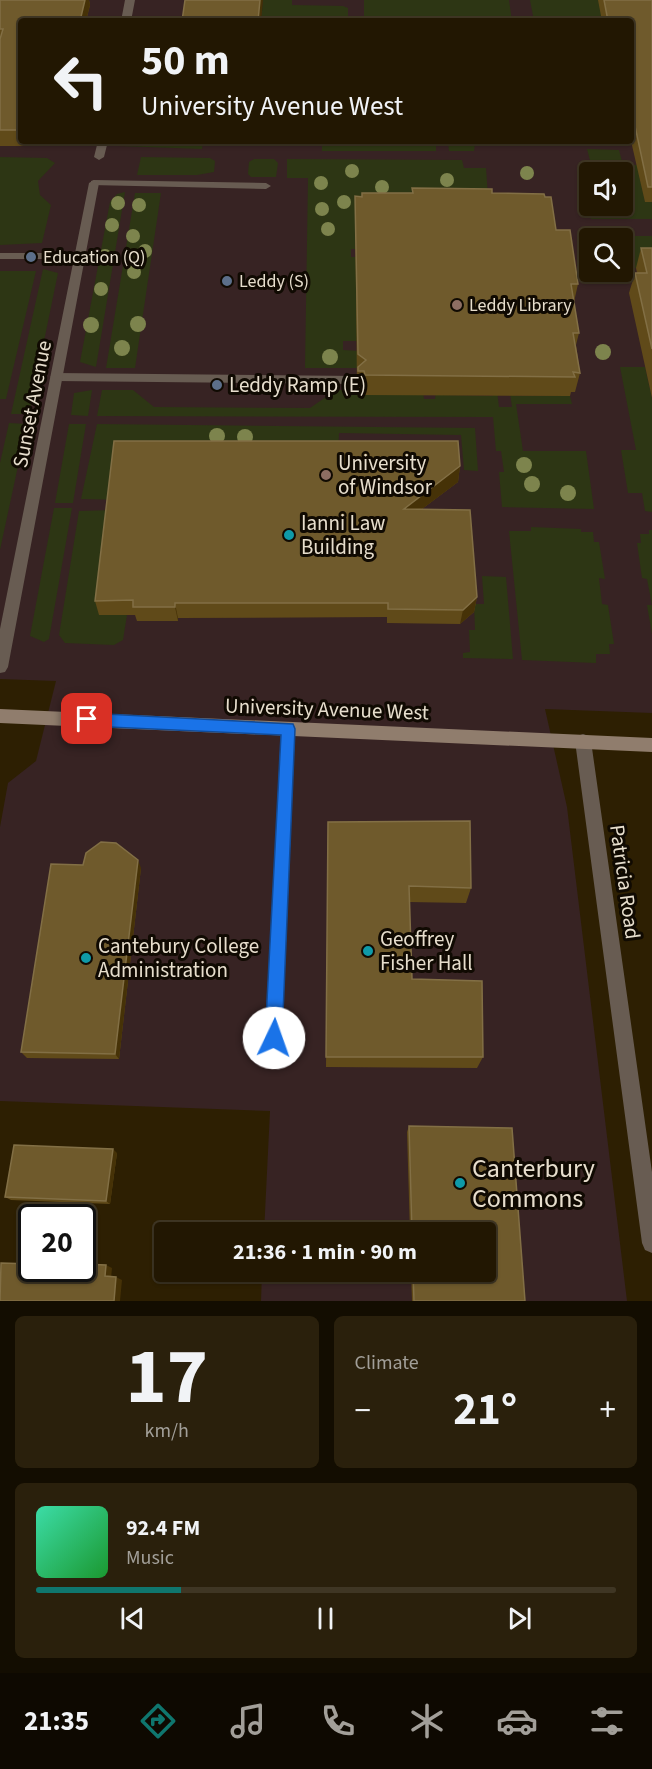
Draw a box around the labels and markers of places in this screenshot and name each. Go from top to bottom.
place label: Education (Q) [43,245,146,270]
marker: Education (Q) [24,250,38,264]
place label: Leddy (S) [239,269,309,294]
marker: Leddy (S) [220,274,234,288]
place label: Leddy Library [469,293,572,318]
marker: Leddy Library [450,298,464,312]
place label: Leddy Ramp (E) [229,370,366,400]
marker: Leddy Ramp (E) [210,378,224,392]
place label: University of Windsor [338,448,433,502]
marker: University of Windsor [319,468,333,482]
place label: Ianni Law Building [301,508,385,562]
marker: Ianni Law Building [282,528,296,542]
pin [61,693,112,744]
place label: Geoffrey Fisher Hall [380,924,473,978]
place label: Cantebury College Administration [98,931,259,985]
marker: Geoffrey Fisher Hall [361,944,375,958]
marker: Cantebury College Administration [79,951,93,965]
place label: Canterbury Commons [472,1150,595,1217]
marker: Canterbury Commons [453,1176,467,1190]

